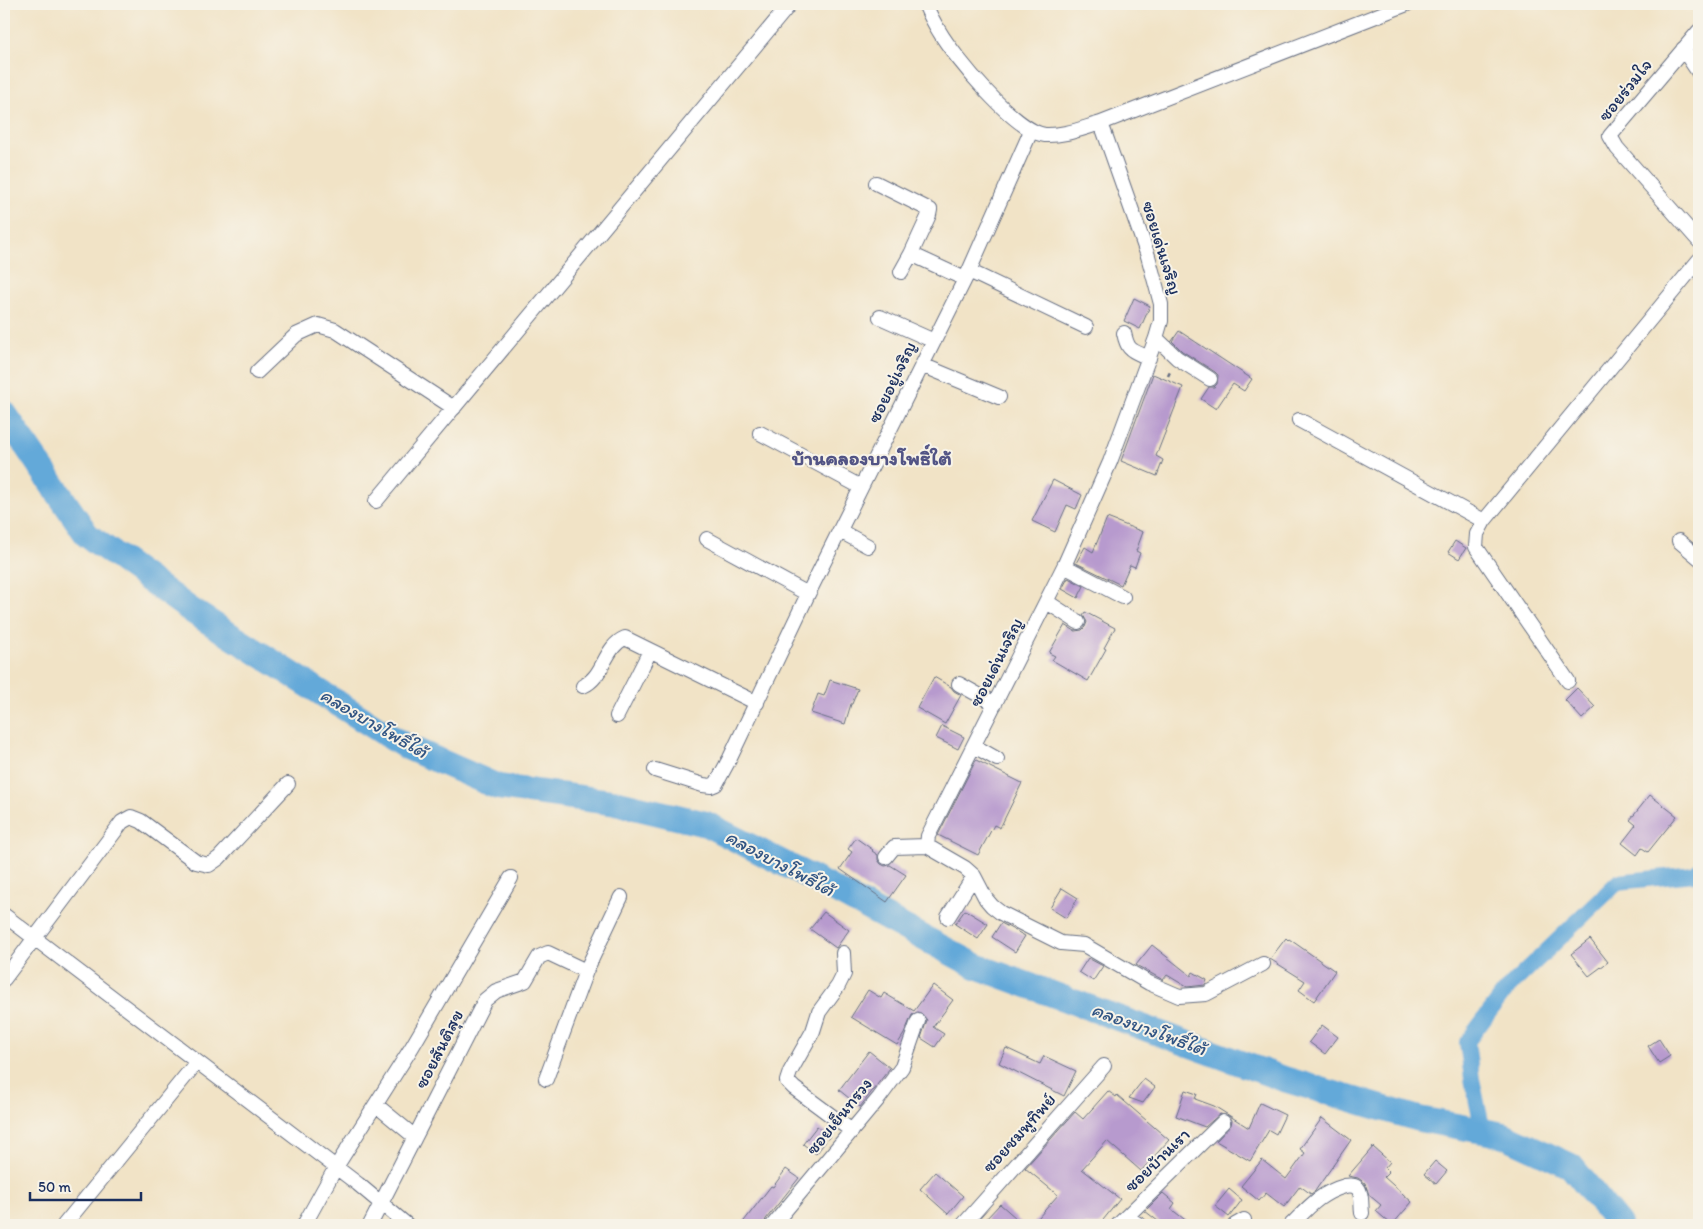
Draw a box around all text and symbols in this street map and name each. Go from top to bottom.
street label: ซอยร่วมใจ [1593,54,1657,126]
street label: ซอยเด่นเจริญ [1137,198,1187,298]
street label: ซอยอยู่เจริญ [863,338,921,426]
district label: บ้านคลองบางโพธิ์ใต้ [791,444,952,470]
street label: ซอยเด่นเจริญ [964,614,1028,710]
water label: คลองบางโพธิ์ใต้ [316,682,434,764]
water label: คลองบางโพธิ์ใต้ [722,824,841,902]
water label: คลองบางโพธิ์ใต้ [1089,997,1212,1061]
street label: ซอยสันติสุข [410,1006,468,1092]
street label: ซอยเย็นทรวง [801,1073,877,1159]
street label: ซอยชมพูทิพย์ [978,1089,1060,1177]
street label: ซอยบ้านเรา [1120,1123,1194,1197]
scale bar [30,1169,141,1201]
text: 50 m [38,1178,71,1196]

